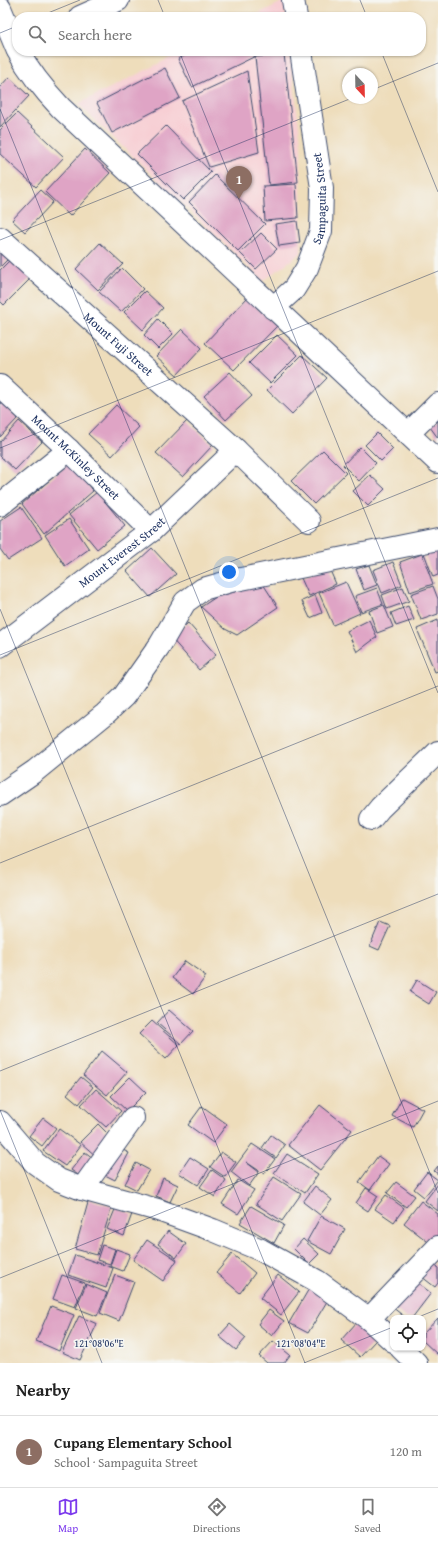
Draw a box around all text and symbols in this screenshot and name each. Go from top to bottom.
search box [12,12,426,56]
icon: search [26,23,48,45]
text: Search here [58,24,132,45]
north arrow [342,68,378,104]
street label: Sampaguita Street [308,151,330,247]
pin: 1 [226,166,252,199]
street label: Mount Fuji Street [80,308,158,380]
street label: Mount McKinley Street [28,410,124,504]
street label: Mount Everest Street [75,512,170,591]
your location [219,562,239,582]
map controls [390,1315,426,1351]
button: locate [390,1315,426,1351]
text: 121°08'06"E [74,1336,124,1351]
text: 121°08'04"E [276,1336,326,1351]
text: Nearby [16,1377,70,1402]
text: Cupang Elementary School [54,1432,232,1453]
text: 1 [26,1442,32,1461]
text: 120 m [390,1442,422,1461]
text: School · Sampaguita Street [54,1453,198,1472]
tab: Map [57,1496,79,1536]
tab: Directions [193,1496,240,1536]
tab: Saved [354,1496,381,1536]

